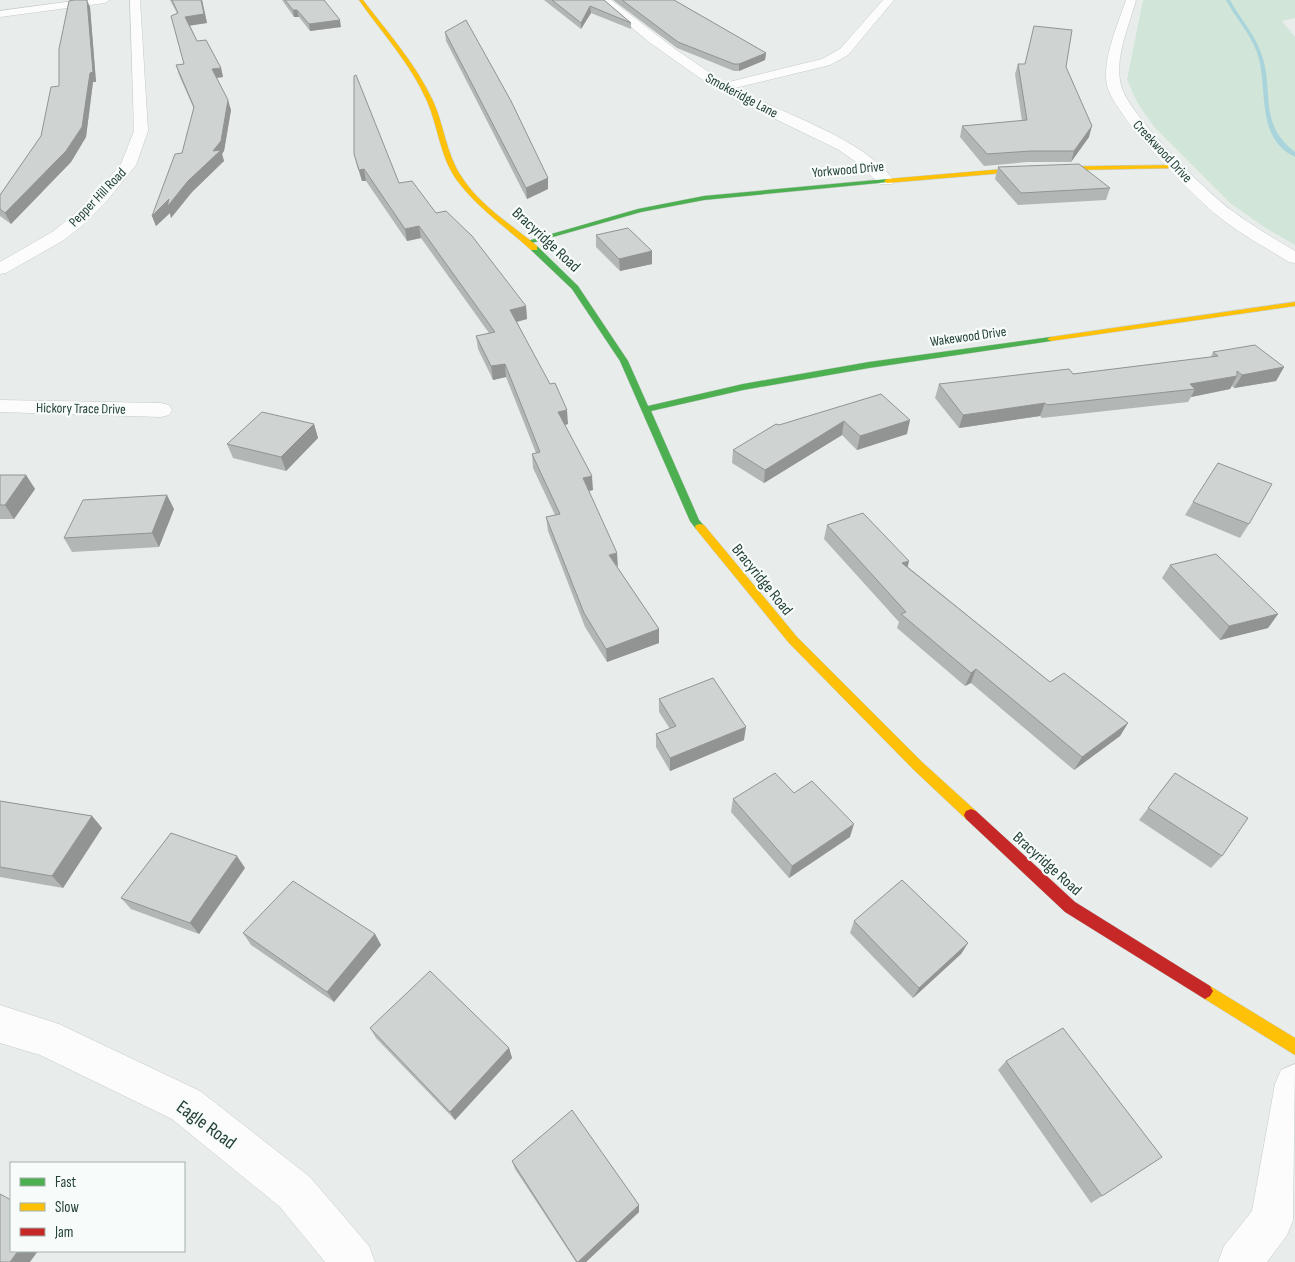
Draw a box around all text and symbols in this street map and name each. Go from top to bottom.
street label: Smokeridge Lane [703,69,781,122]
street label: Creekwood Drive [1129,117,1196,186]
street label: Yorkwood Drive [811,158,885,181]
street label: Pepper Hill Road [65,164,130,230]
street label: Bracyridge Road [508,204,584,276]
street label: Wakewood Drive [929,323,1007,350]
street label: Hickory Trace Drive [36,399,126,418]
street label: Bracyridge Road [727,540,796,619]
street label: Bracyridge Road [1009,828,1085,900]
street label: Eagle Road [172,1096,241,1155]
legend [10,1162,185,1252]
text: Fast [55,1173,77,1192]
text: Slow [55,1198,79,1217]
text: Jam [54,1223,73,1242]

